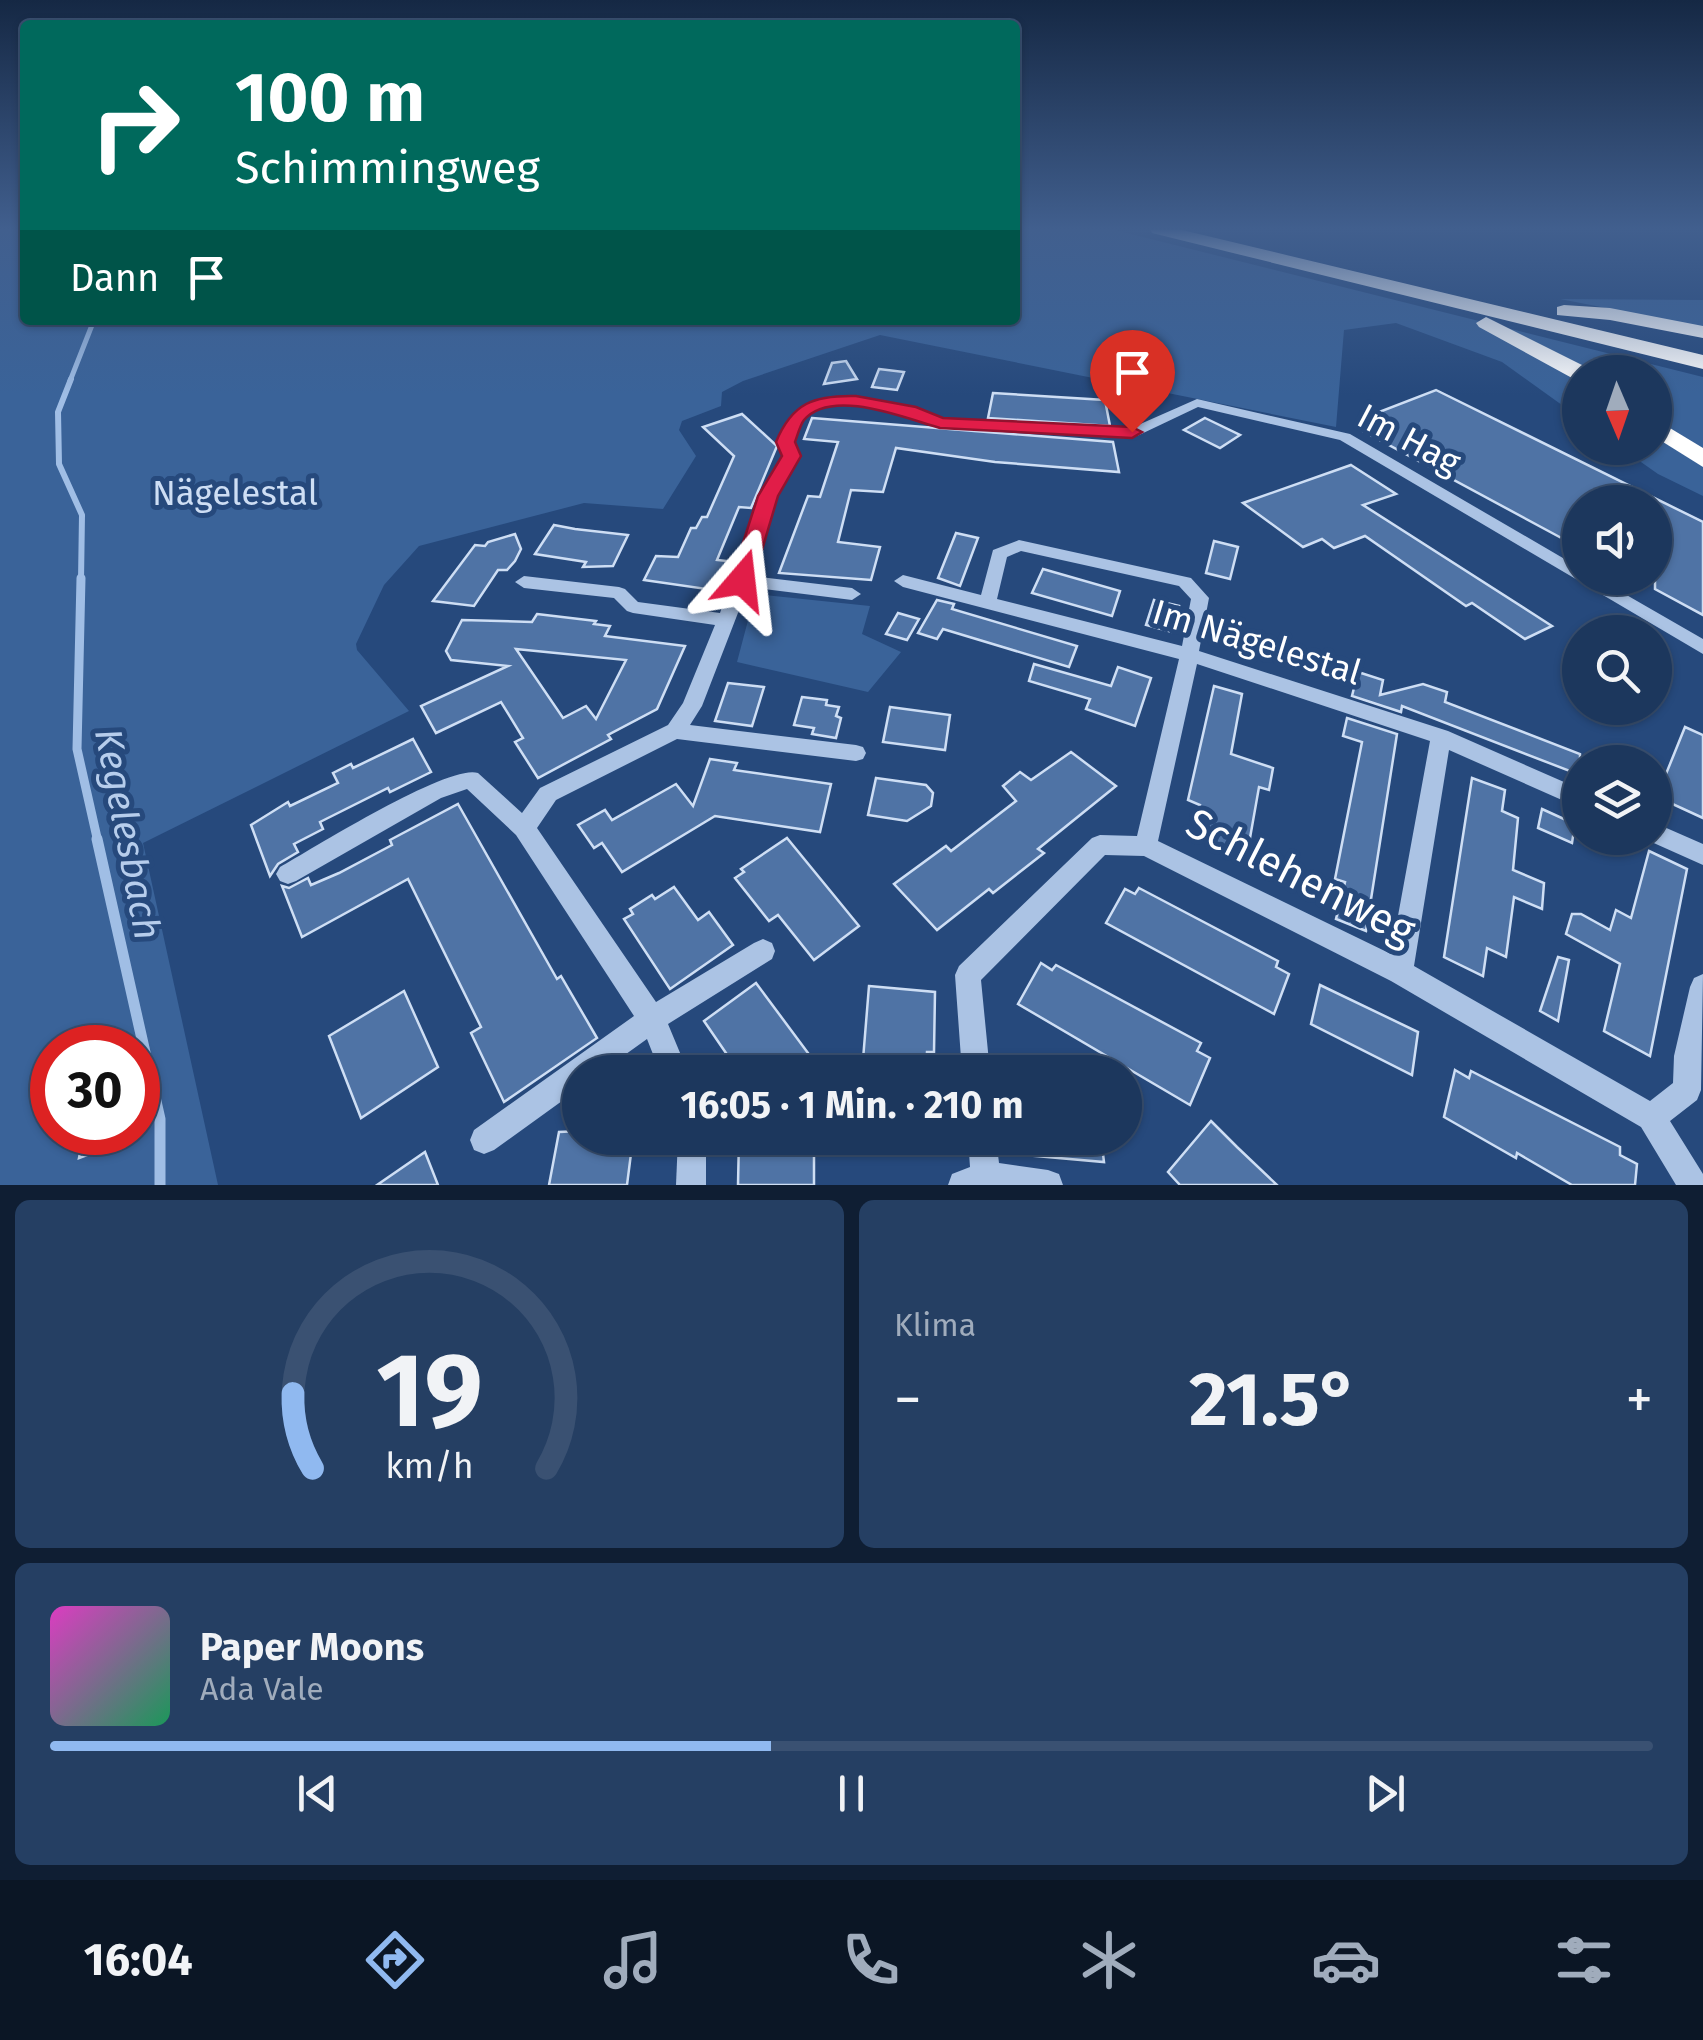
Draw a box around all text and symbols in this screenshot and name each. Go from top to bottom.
text: 100 m [235,56,425,140]
icon: right [70,60,200,190]
text: Schimmingweg [235,141,540,195]
icon: arrive [179,250,234,305]
text: Dann [70,255,159,301]
pin [1090,330,1175,433]
icon: arrive [1105,345,1160,400]
north arrow [1562,355,1672,465]
map controls [1562,355,1672,855]
street label: Im Hag [1350,395,1468,484]
park label: Nägelestal [152,472,318,514]
button: sound [1562,485,1672,595]
position arrow [690,528,794,632]
street label: Im Nägelestal [1148,590,1366,694]
button: search [1562,615,1672,725]
water label: Kegelesbach [85,724,171,944]
button: layers [1562,745,1672,855]
street label: Schlehenweg [1178,798,1423,956]
speed limit sign: 30 [30,1025,160,1155]
text: 16:05 · 1 Min. · 210 m [680,1082,1024,1128]
text: Klima [894,1306,976,1344]
text: 19 [376,1329,483,1454]
text: 21.5° [1189,1355,1358,1445]
text: − [894,1367,922,1433]
text: + [1626,1367,1653,1433]
text: km/h [385,1445,474,1487]
text: Paper Moons [200,1624,424,1670]
text: Ada Vale [200,1670,324,1708]
icon: previous [290,1766,345,1821]
icon: pause [824,1766,879,1821]
icon: next [1358,1766,1413,1821]
icon: directions [360,1925,430,1995]
icon: music [598,1925,668,1995]
icon: phone [836,1925,906,1995]
icon: climate [1074,1925,1144,1995]
icon: car [1311,1925,1381,1995]
icon: filters [1549,1925,1619,1995]
text: 16:04 [84,1933,193,1987]

